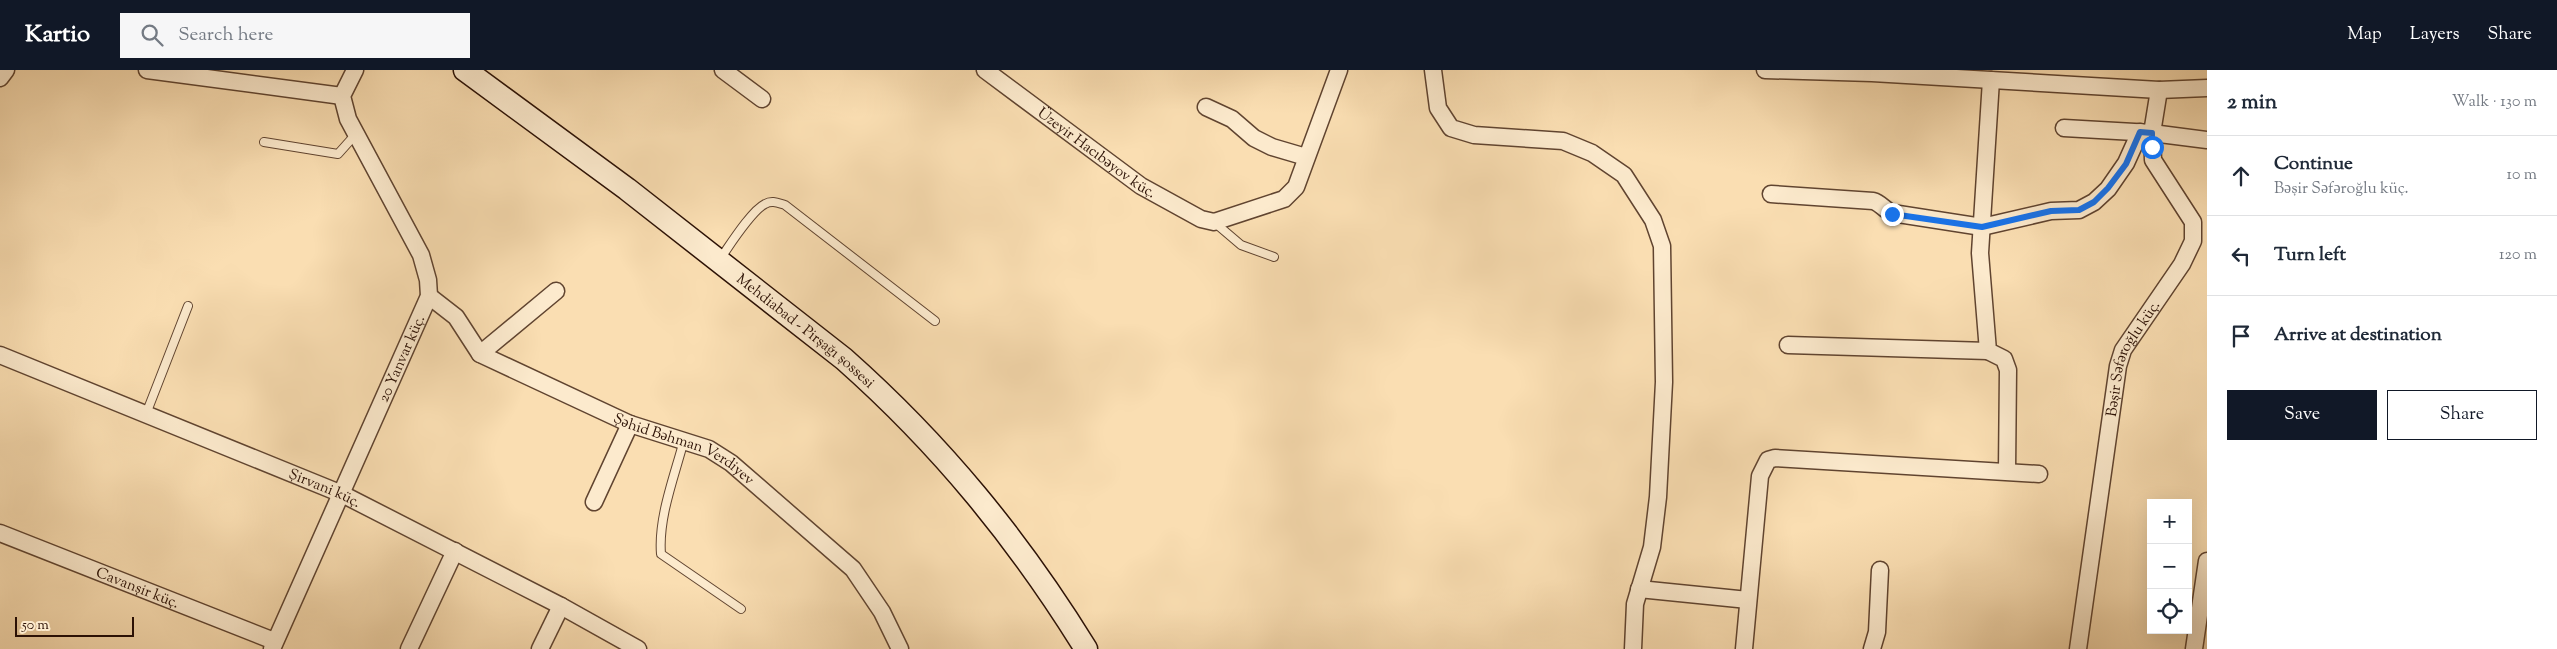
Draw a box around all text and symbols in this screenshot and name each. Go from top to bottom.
search box [120,13,470,58]
text: Kartio [25,18,90,52]
icon: search [138,21,166,49]
text: Search here [178,22,273,49]
text: Map [2347,22,2382,48]
text: Layers [2410,22,2460,48]
text: Share [2488,22,2532,48]
text: 2 min [2227,88,2277,118]
text: Walk · 130 m [2452,91,2537,114]
street label: Üzeyir Hacıbəyov küç. [1032,102,1159,204]
route start [2141,136,2164,159]
text: Continue [2274,151,2353,178]
icon: ahead [2227,162,2255,190]
text: 10 m [2507,164,2537,187]
text: Bəşir Səfəroğlu küç. [2274,178,2409,201]
route end [1881,203,1904,226]
icon: left [2227,242,2255,270]
text: Turn left [2274,242,2346,269]
text: 120 m [2499,244,2537,267]
street label: Mehdiabad - Pirşağı şossesi [731,269,879,394]
street label: Bəşir Səfəroğlu küç. [2102,297,2166,418]
street label: 20 Yanvar küç. [374,312,431,406]
icon: arrive [2227,322,2255,350]
text: Arrive at destination [2274,322,2442,349]
button: Save [2227,390,2377,440]
button: Share [2387,390,2537,440]
street label: Şəhid Bəhman Verdiyev [609,409,758,491]
street label: Şirvani küç. [285,464,364,514]
map controls [2147,499,2192,634]
button: + [2147,499,2192,544]
button: − [2147,544,2192,589]
street label: Cavanşir küç. [92,563,182,615]
button: locate [2147,589,2192,634]
scale bar [15,614,134,637]
text: 50 m [22,616,49,636]

